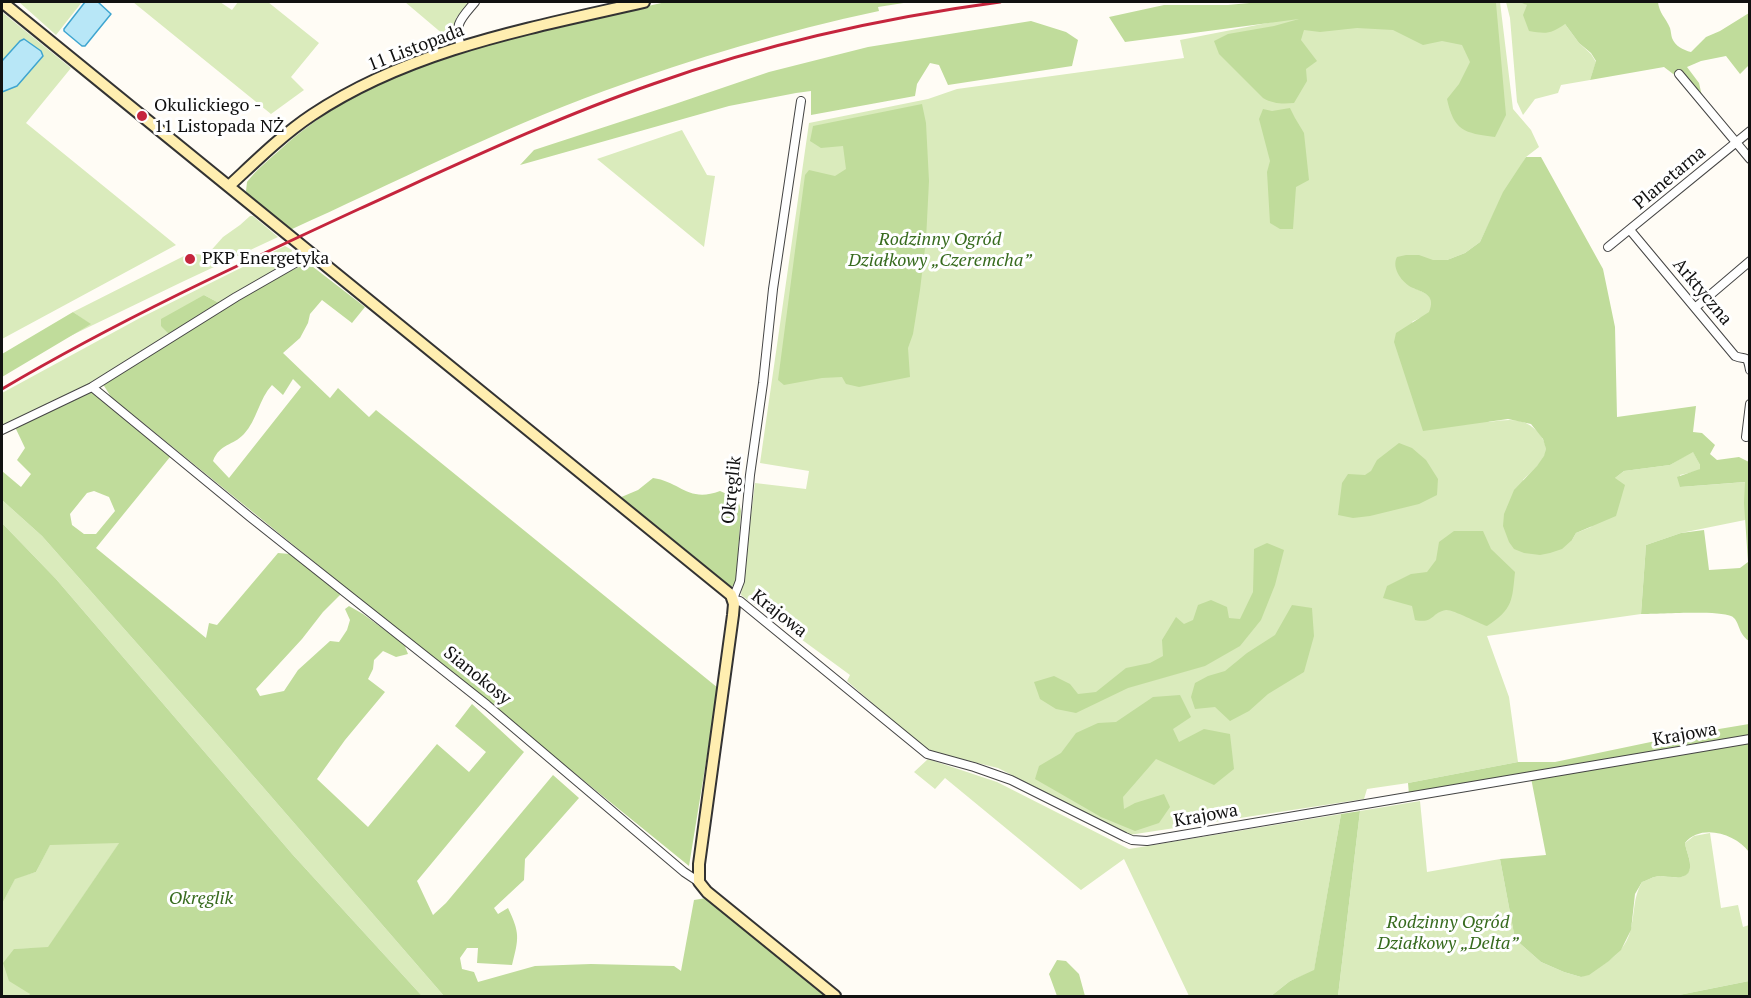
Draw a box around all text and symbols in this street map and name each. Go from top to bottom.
street label: 11 Listopada [365,20,467,76]
place label: Okulickiego - 11 Listopada NŻ [154,95,284,138]
marker: Okulickiego - 11 Listopada NŻ [135,109,149,123]
street label: Planetarna [1630,142,1710,214]
park label: Rodzinny Ogród Działkowy „Czeremcha” [848,229,1032,272]
place label: PKP Energetyka [202,248,329,270]
marker: PKP Energetyka [183,252,197,266]
street label: Arktyczna [1668,254,1736,330]
street label: Okręglik [718,455,746,525]
street label: Krajowa [747,586,811,642]
street label: Sianokosy [439,642,515,710]
street label: Krajowa [1651,719,1719,751]
street label: Krajowa [1172,800,1240,832]
park label: Okręglik [169,888,233,910]
park label: Rodzinny Ogród Działkowy „Delta” [1377,912,1519,954]

